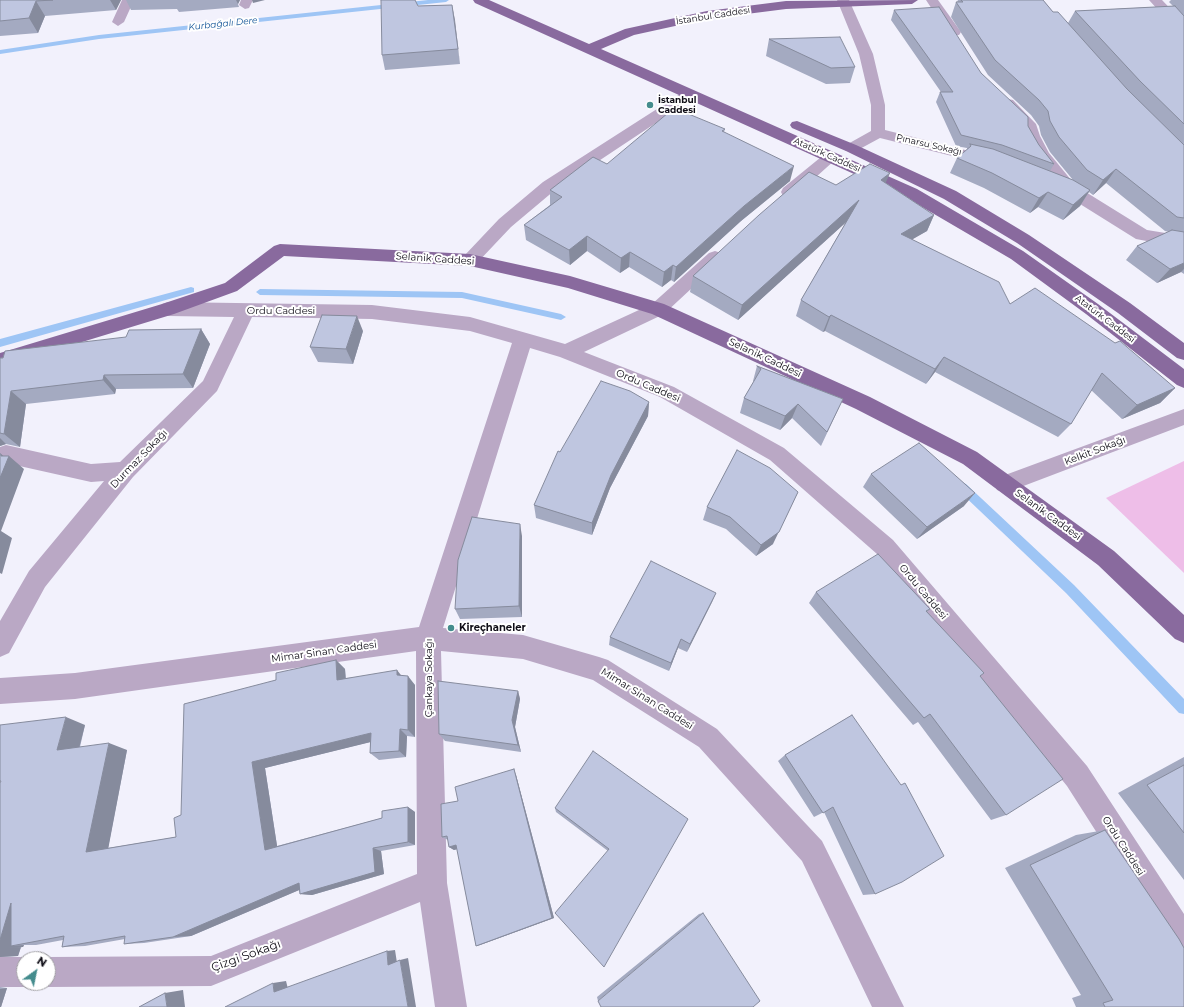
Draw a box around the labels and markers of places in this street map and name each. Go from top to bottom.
place label: İstanbul Caddesi̇ [658,95,696,116]
marker: İstanbul Caddesi̇ [645,100,655,110]
place label: Kireçhaneler [459,622,526,634]
marker: Kireçhaneler [446,623,456,633]

